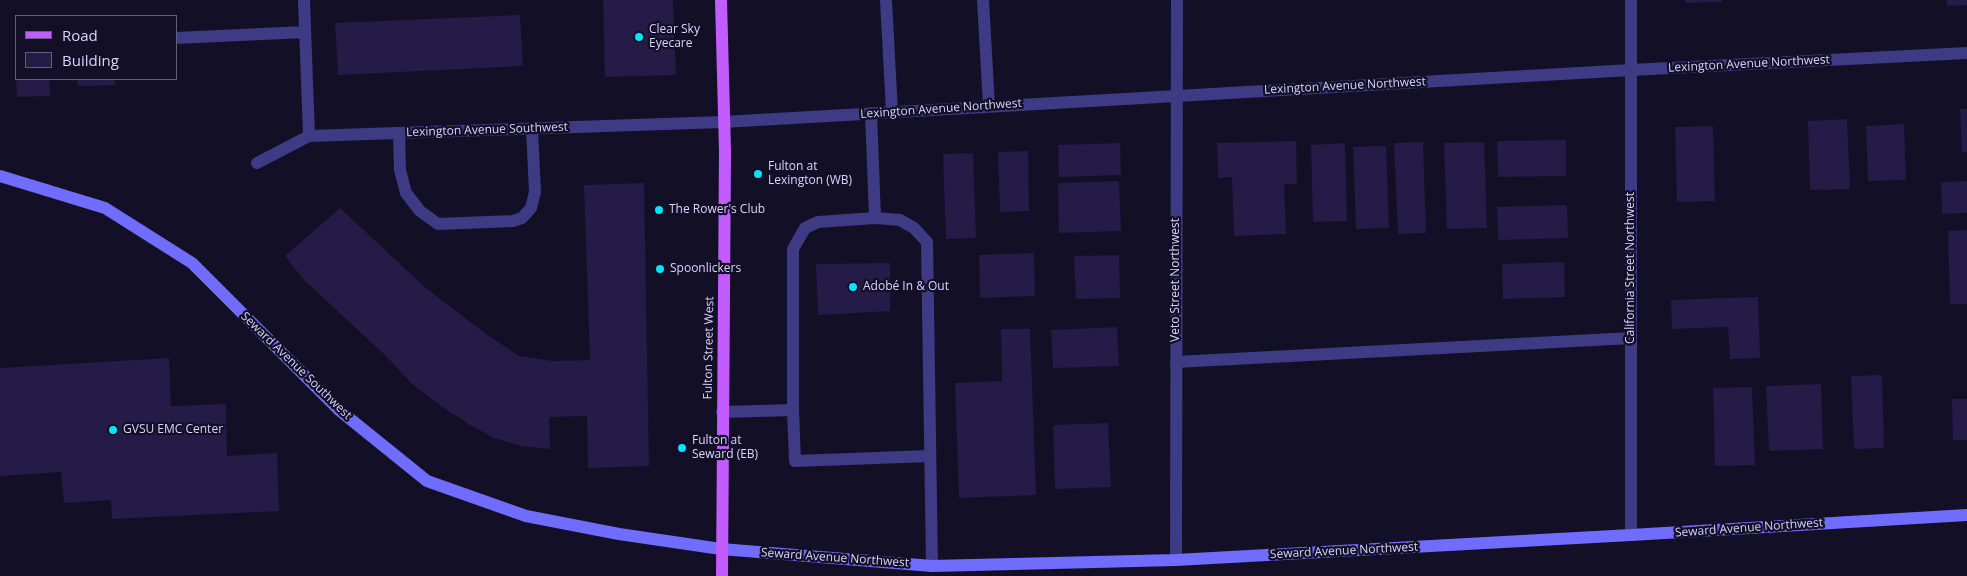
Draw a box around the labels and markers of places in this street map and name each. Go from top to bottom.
place label: Clear Sky Eyecare [649,23,700,51]
marker: Clear Sky Eyecare [633,31,645,43]
place label: Fulton at Lexington (WB) [768,160,852,188]
marker: Fulton at Lexington (WB) [752,168,764,180]
place label: The Rower's Club [669,203,765,217]
marker: The Rower's Club [653,204,665,216]
place label: Spoonlickers [670,262,741,276]
marker: Spoonlickers [654,263,666,275]
place label: Adobé In & Out [863,280,949,294]
marker: Adobé In & Out [847,281,859,293]
place label: GVSU EMC Center [123,423,223,437]
marker: GVSU EMC Center [107,424,119,436]
place label: Fulton at Seward (EB) [692,434,758,462]
marker: Fulton at Seward (EB) [676,442,688,454]

